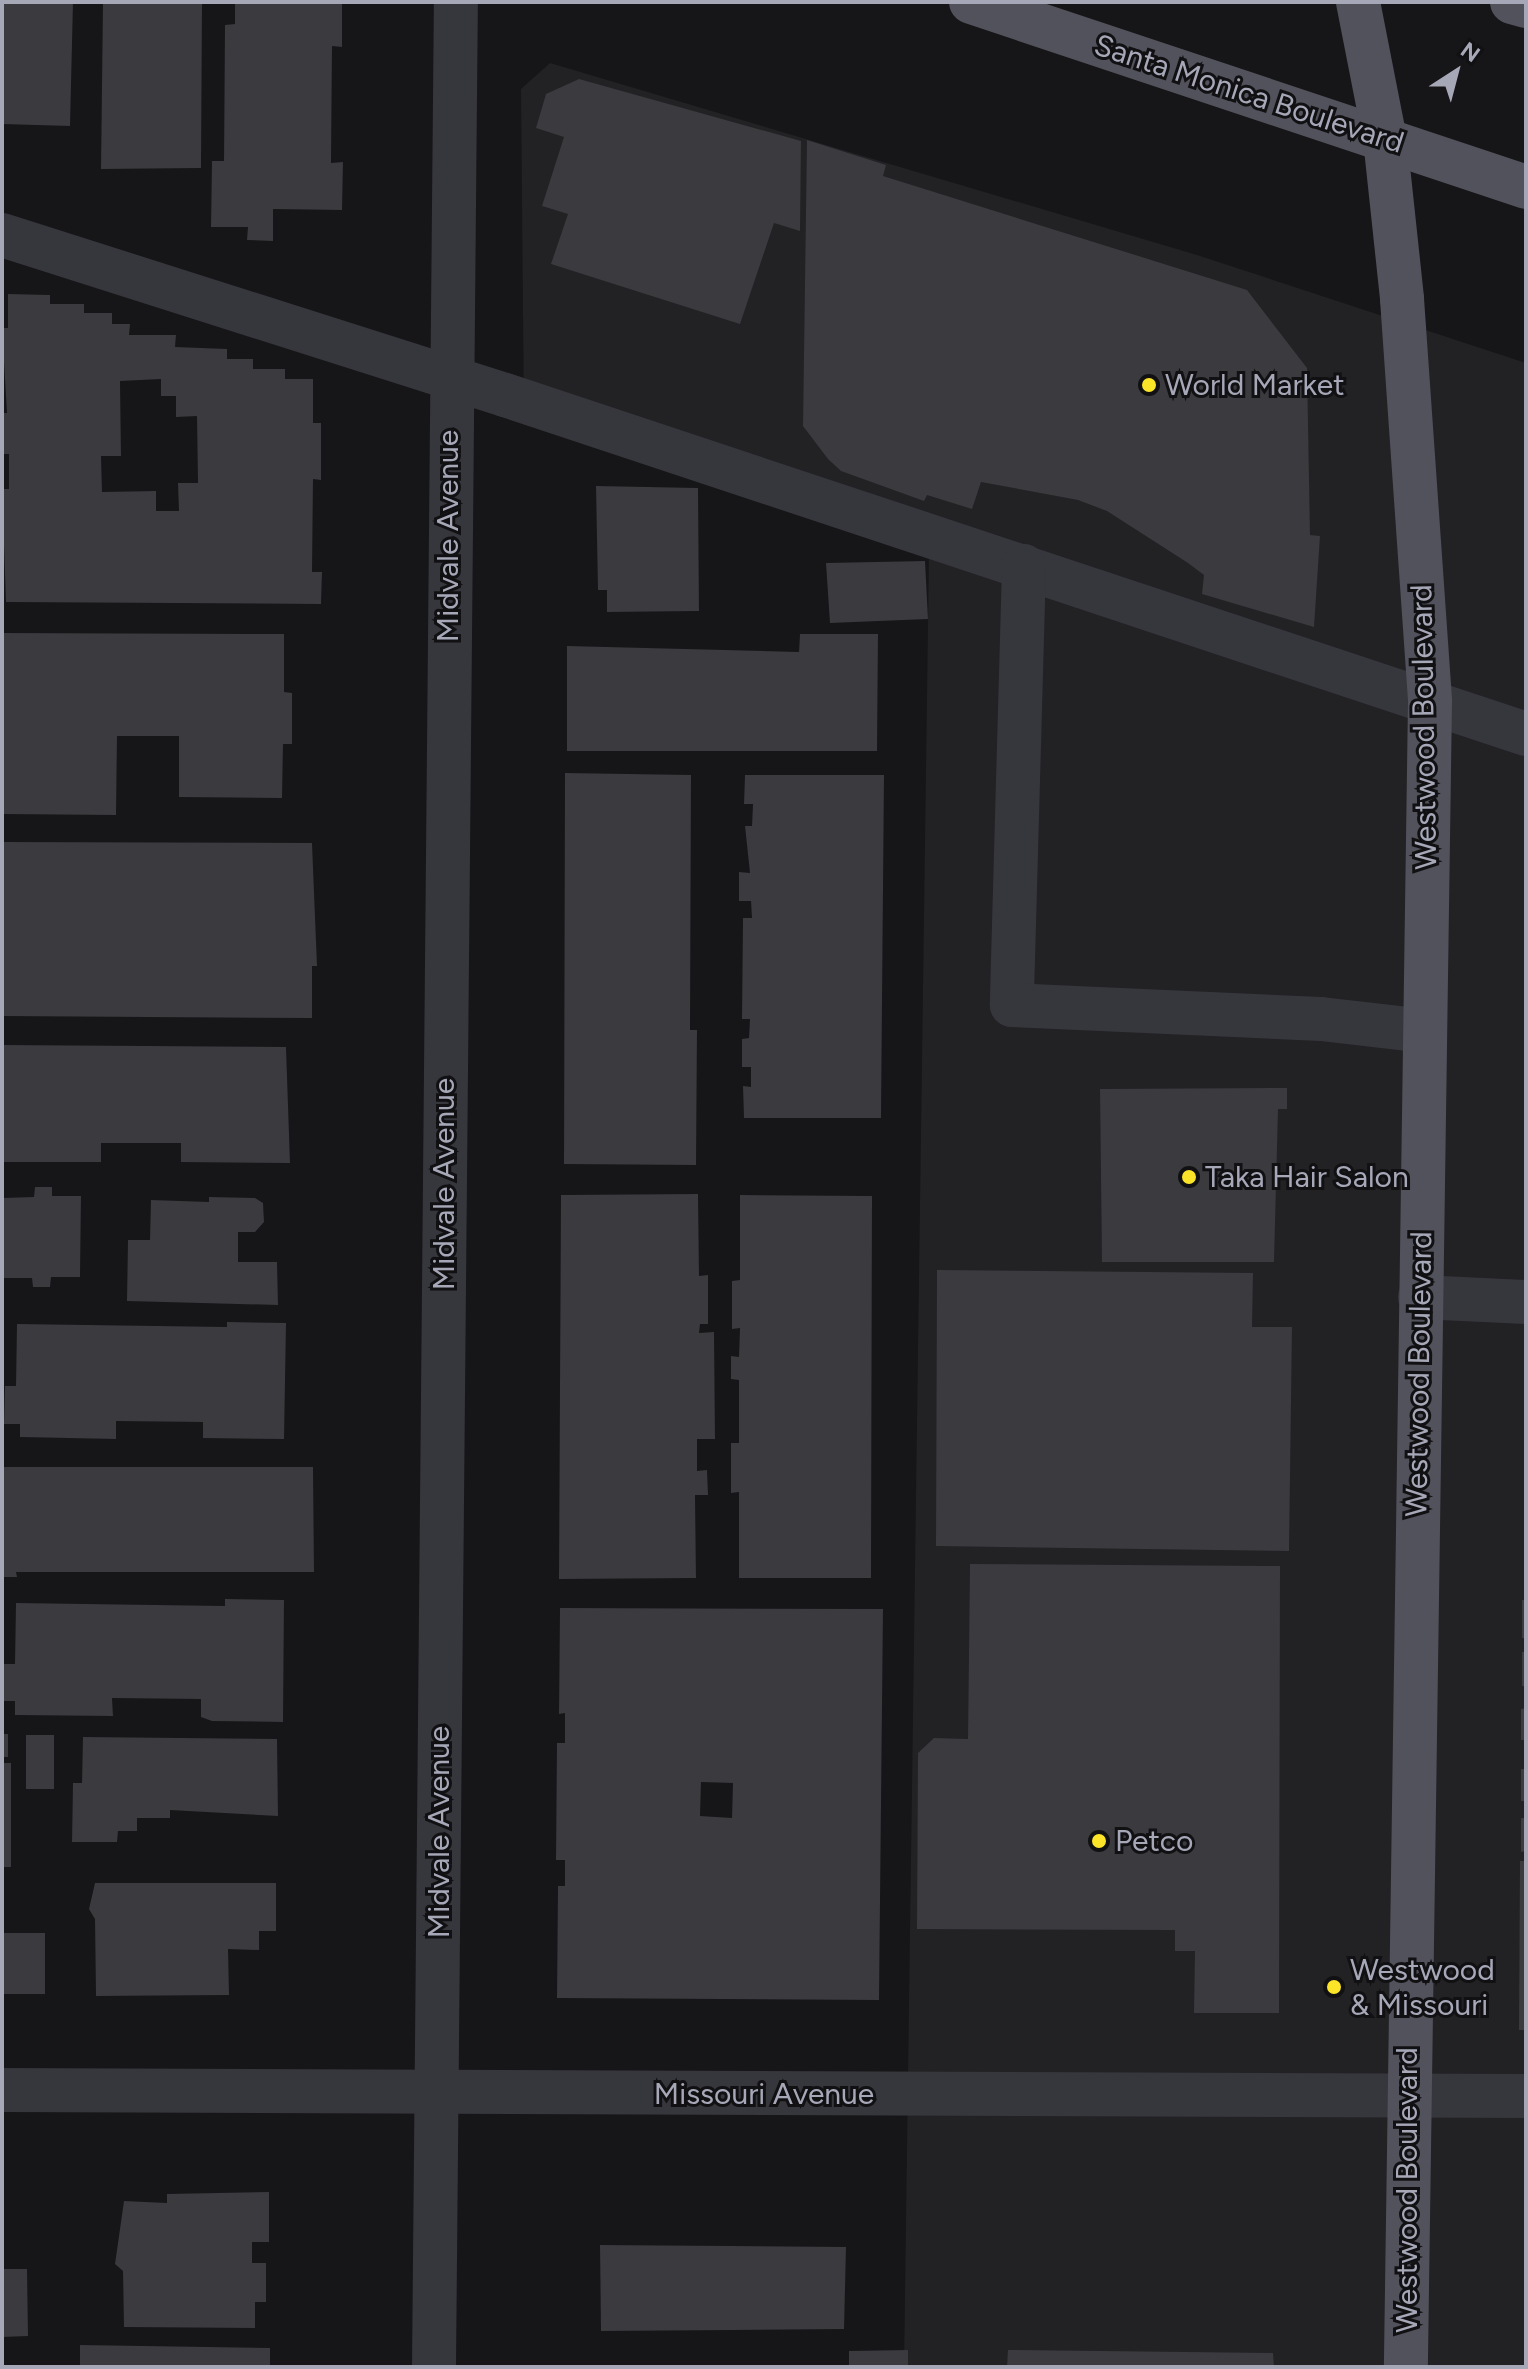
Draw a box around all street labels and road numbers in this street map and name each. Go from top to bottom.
street label: Santa Monica Boulevard [1090,27,1408,161]
street label: Midvale Avenue [430,430,466,642]
street label: Westwood Boulevard [1404,584,1444,870]
street label: Midvale Avenue [426,1078,462,1290]
street label: Westwood Boulevard [1399,1231,1439,1517]
street label: Midvale Avenue [421,1726,457,1938]
street label: Westwood Boulevard [1389,2047,1425,2333]
street label: Missouri Avenue [654,2076,874,2112]

